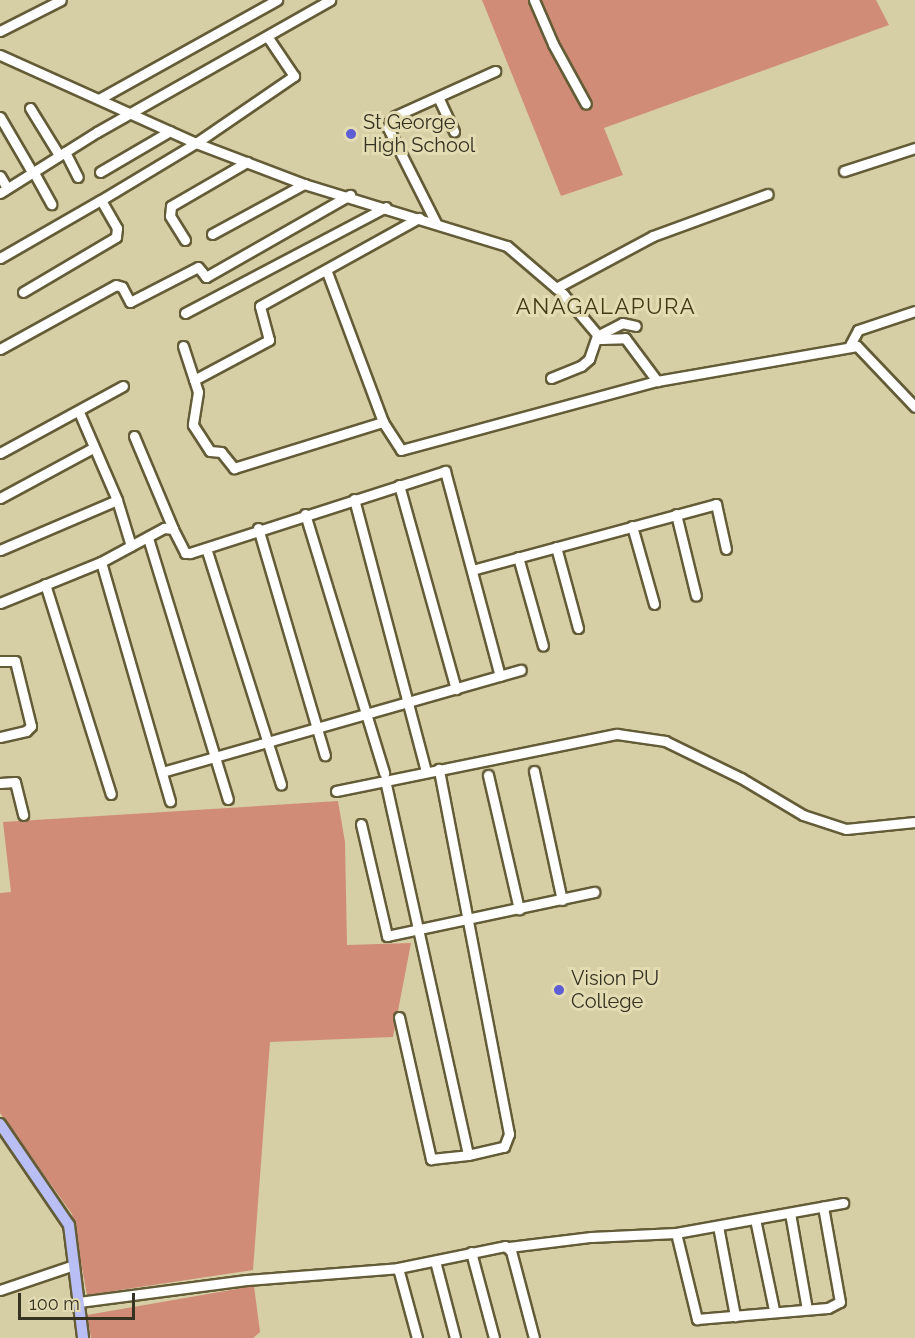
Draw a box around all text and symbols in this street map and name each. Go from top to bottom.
place label: St George High School [363,110,475,157]
marker: St George High School [344,127,358,141]
district label: ANAGALAPURA [516,294,696,320]
place label: Vision PU College [571,966,659,1013]
marker: Vision PU College [552,983,566,997]
scale bar [21,1281,138,1319]
text: 100 m [29,1293,80,1314]

